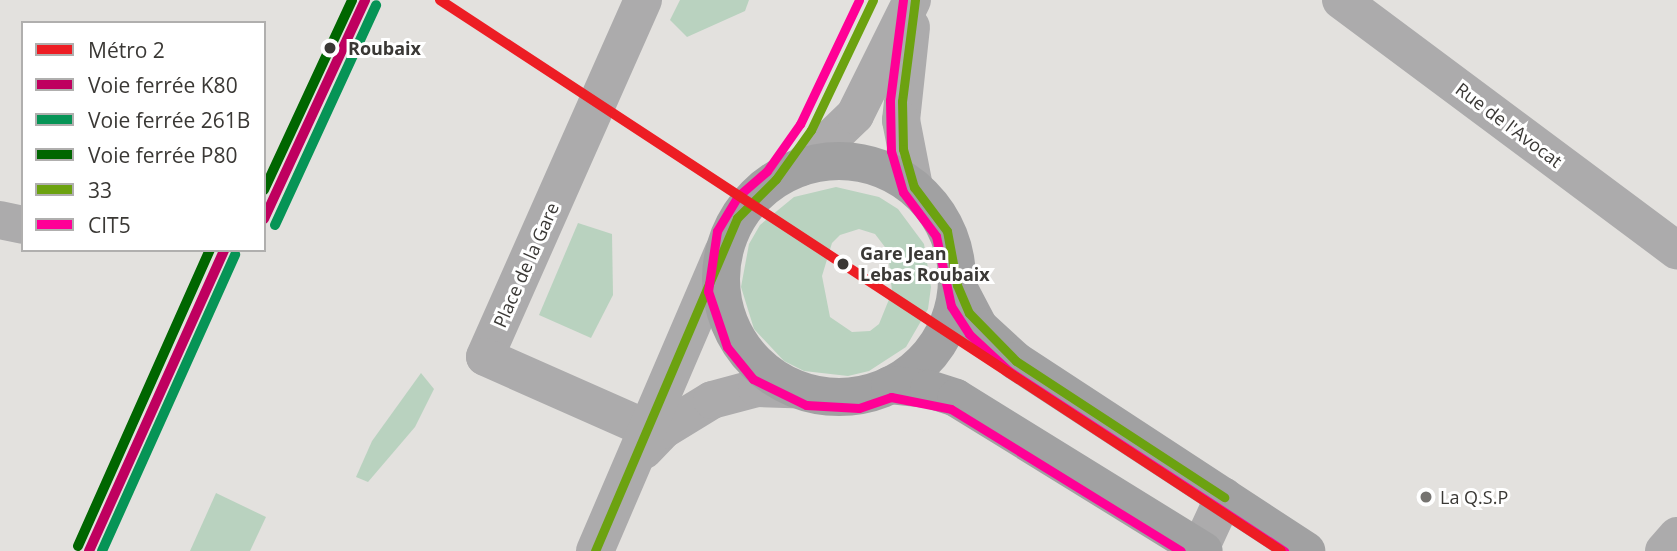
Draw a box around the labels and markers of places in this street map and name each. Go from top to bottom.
marker: Roubaix [319,37,341,59]
place label: Roubaix [348,37,421,59]
place label: Gare Jean Lebas Roubaix [860,243,990,286]
marker: Gare Jean Lebas Roubaix [832,253,854,275]
place label: La Q.S.P [1440,486,1508,508]
marker: La Q.S.P [1418,489,1434,505]

